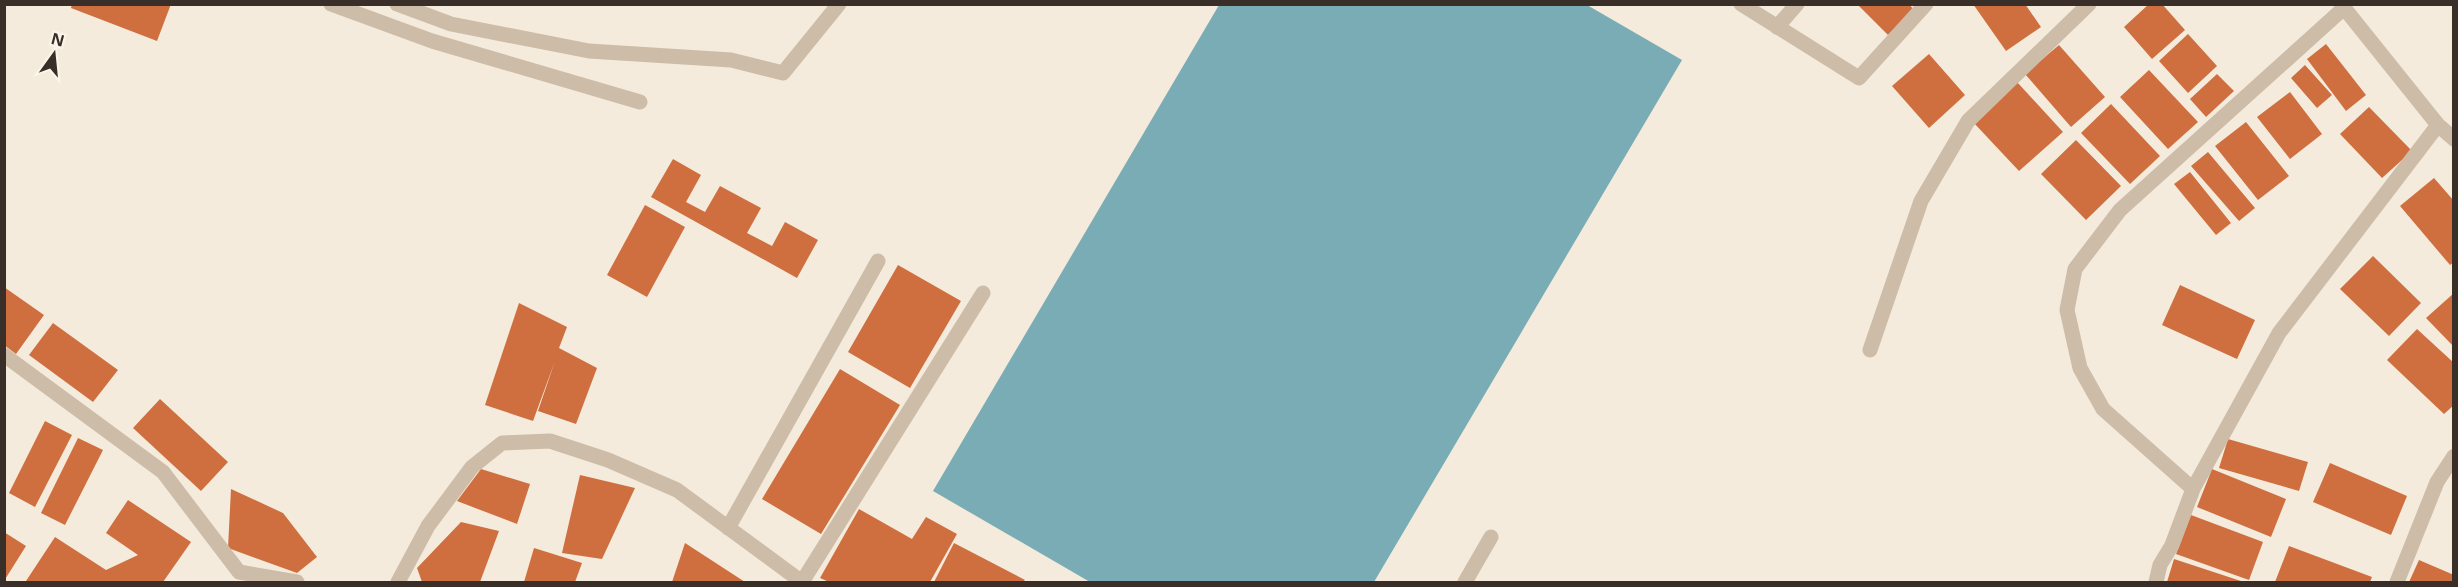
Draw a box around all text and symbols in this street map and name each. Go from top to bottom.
north arrow [24,24,84,84]
text: N [49,27,67,52]

